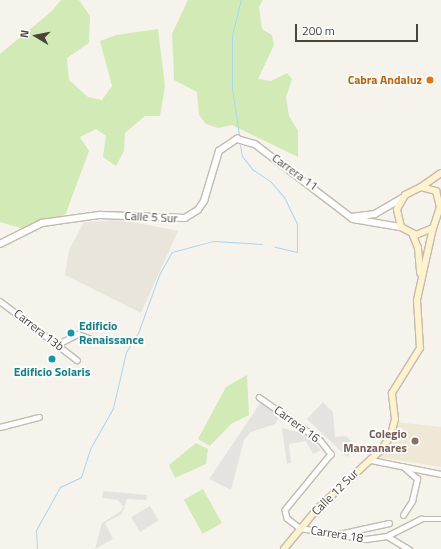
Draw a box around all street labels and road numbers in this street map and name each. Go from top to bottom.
street label: Carrera 11 [269,151,321,193]
street label: Calle 5 Sur [124,208,178,226]
street label: Carrera 13b [11,306,67,354]
street label: Carrera 16 [271,403,323,445]
street label: Calle 12 Sur [309,466,361,518]
street label: Carrera 18 [310,523,364,545]

